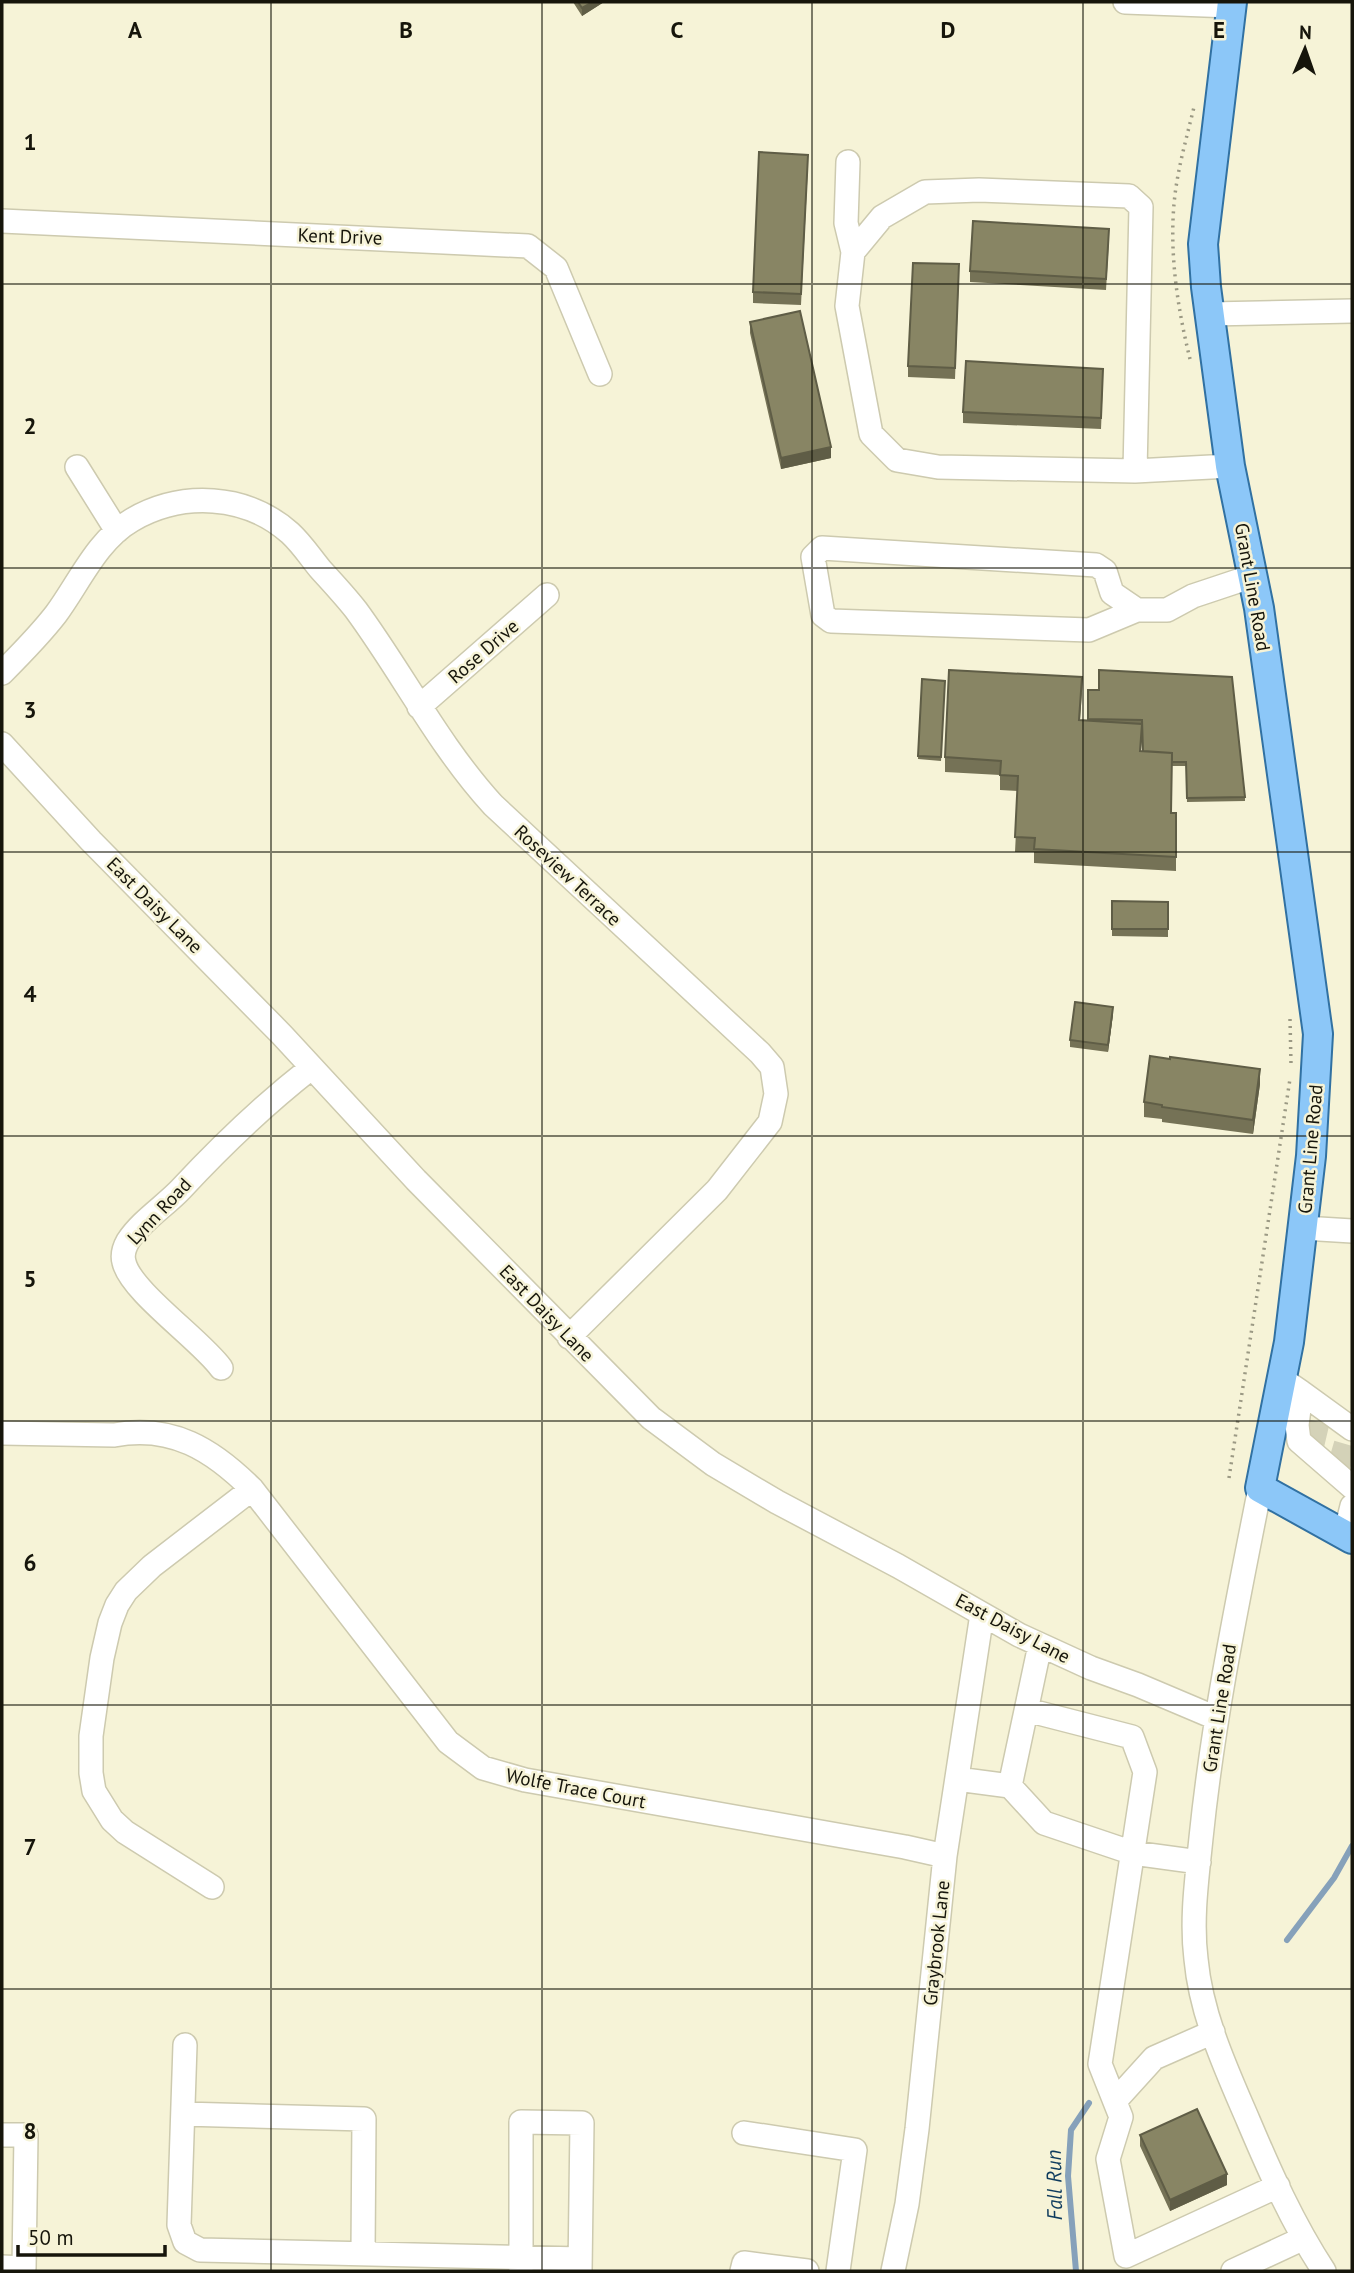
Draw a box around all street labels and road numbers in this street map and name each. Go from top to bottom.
street label: Kent Drive [297,223,383,249]
street label: Grant Line Road [1230,521,1276,653]
street label: Rose Drive [443,614,523,688]
street label: Roseview Terrace [510,819,626,931]
street label: East Daisy Lane [102,852,208,958]
street label: Grant Line Road [1292,1083,1328,1215]
street label: Lynn Road [122,1172,196,1250]
street label: East Daisy Lane [495,1259,599,1367]
street label: East Daisy Lane [952,1588,1074,1668]
street label: Grant Line Road [1197,1642,1241,1774]
street label: Wolfe Trace Court [504,1763,649,1813]
street label: Graybrook Lane [917,1879,955,2007]

